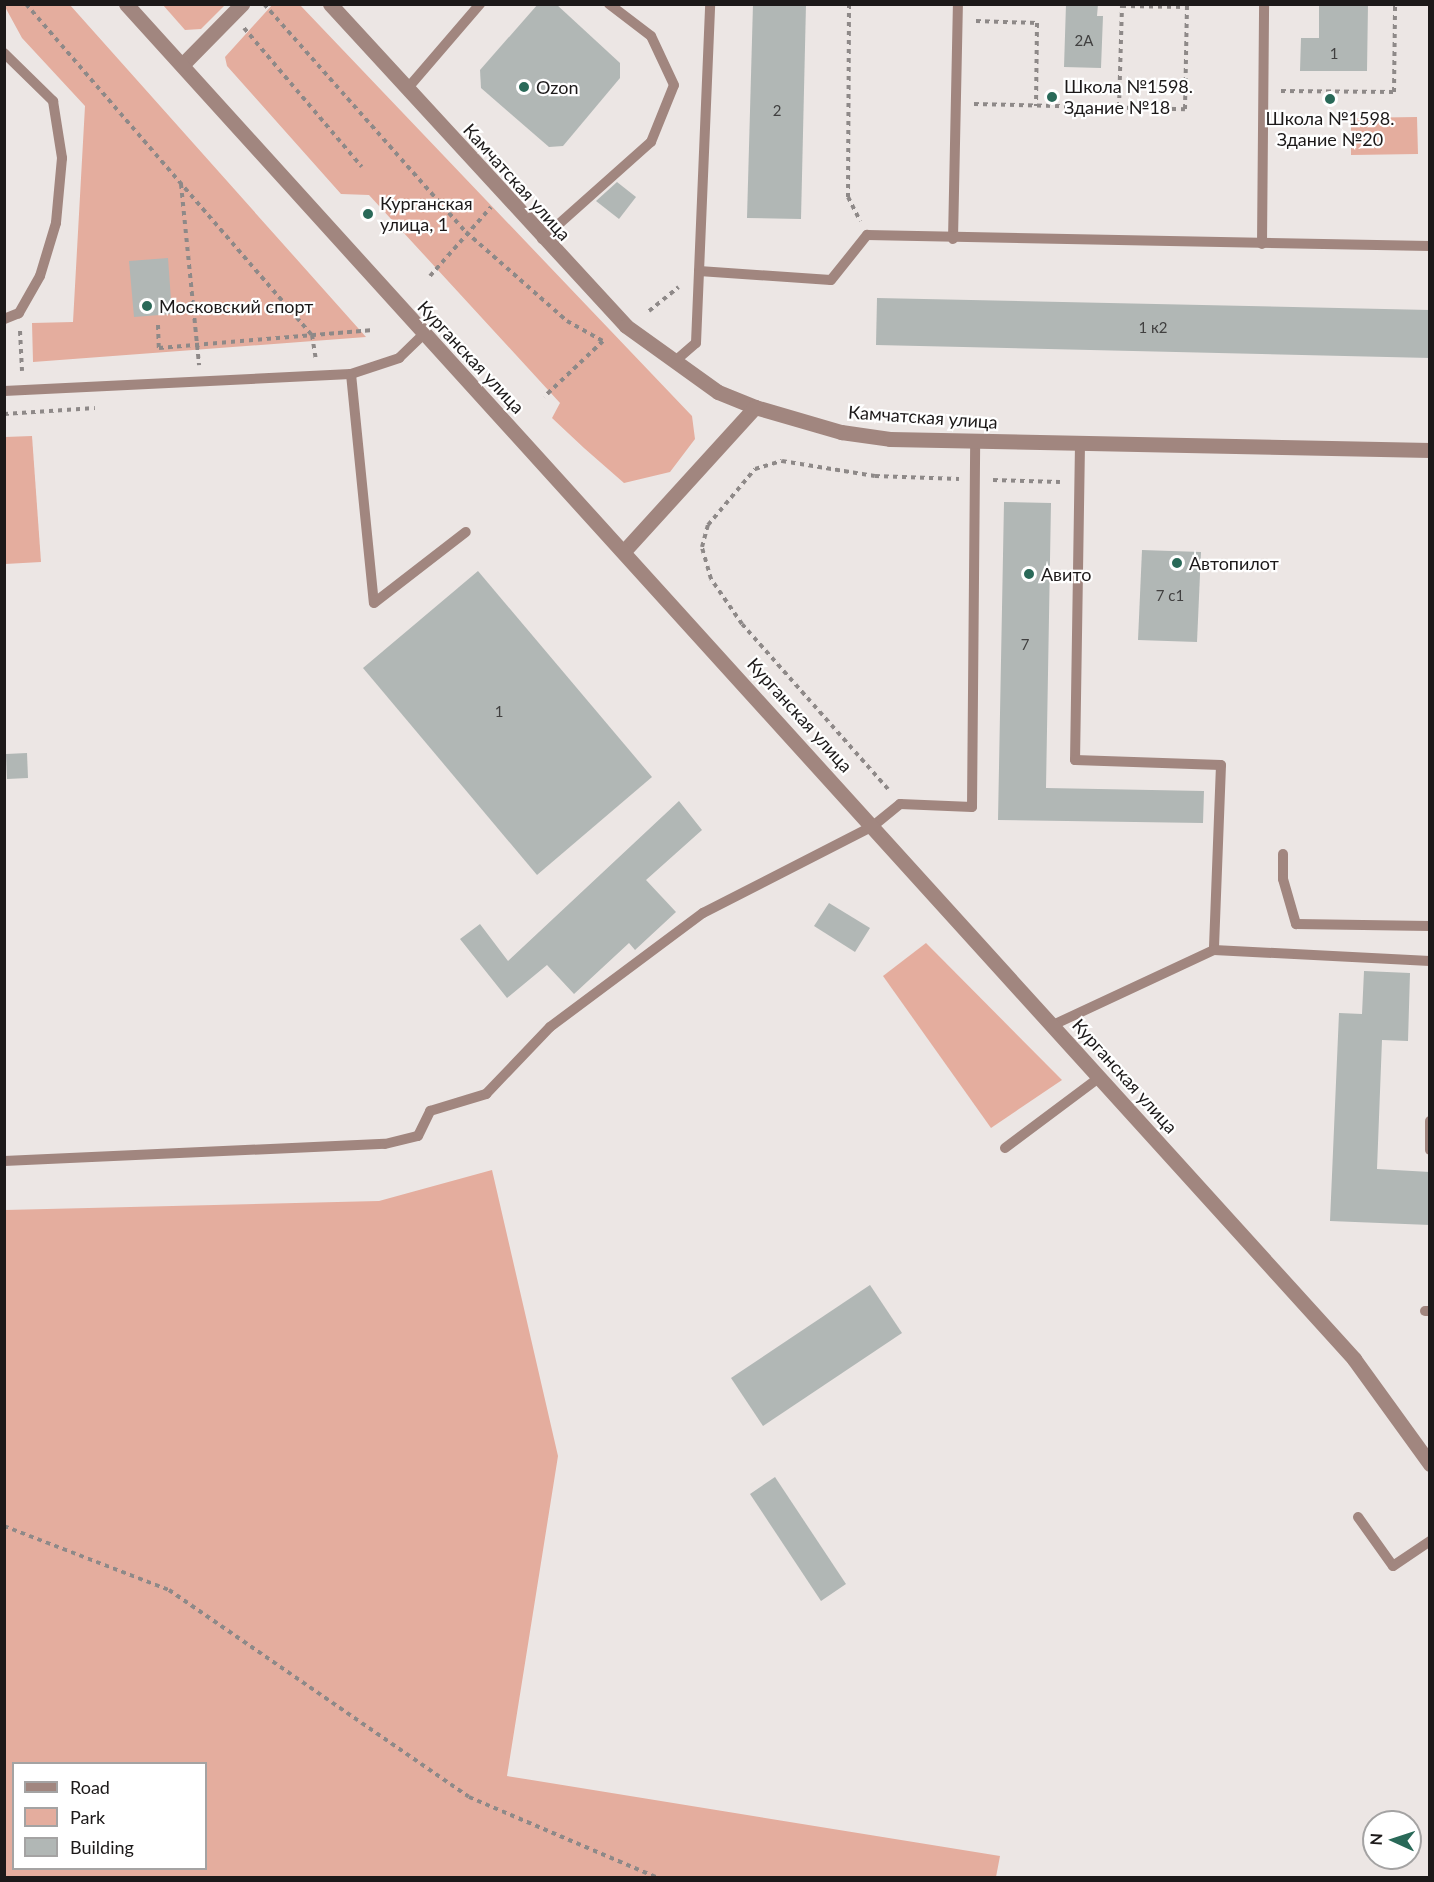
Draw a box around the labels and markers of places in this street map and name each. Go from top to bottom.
place label: Ozon [536,76,578,98]
place label: Школа №1598. Здание №18 [1064,76,1193,118]
marker: Ozon [517,80,531,94]
marker: Школа №1598. Здание №18 [1045,90,1059,104]
marker: Школа №1598. Здание №20 [1323,92,1337,106]
place label: Школа №1598. Здание №20 [1265,108,1395,150]
place label: Курганская улица, 1 [380,193,473,236]
marker: Курганская улица, 1 [361,207,375,221]
place label: Московский спорт [159,295,313,317]
marker: Московский спорт [140,299,154,313]
place label: Автопилот [1189,552,1279,574]
marker: Автопилот [1170,556,1184,570]
place label: Авито [1041,563,1091,585]
marker: Авито [1022,567,1036,581]

